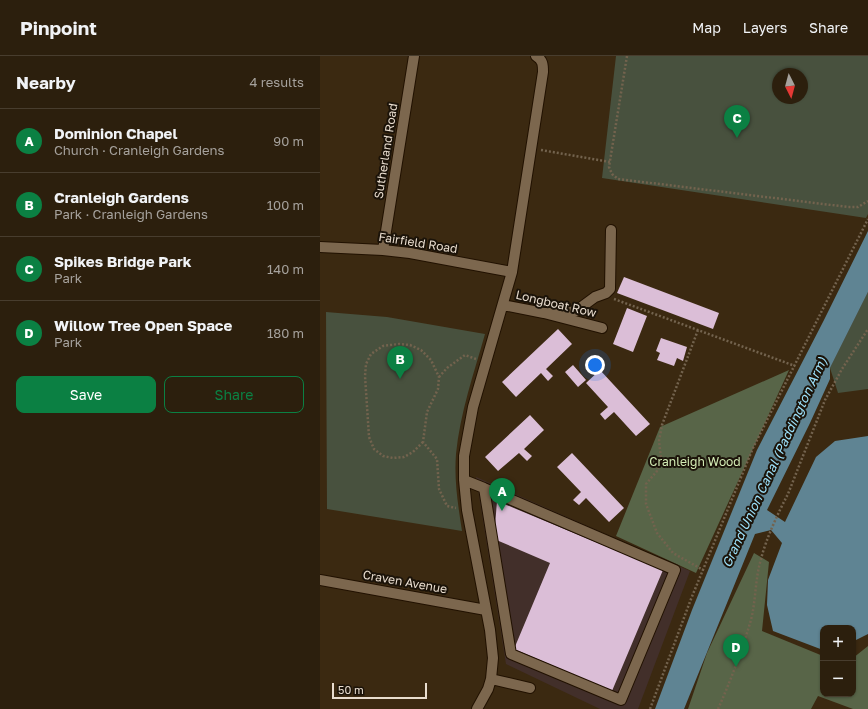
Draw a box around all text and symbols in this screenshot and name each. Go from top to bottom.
text: Pinpoint [20,16,97,39]
text: Map [692,19,721,36]
text: Layers [743,19,787,36]
text: Share [809,19,848,36]
north arrow [772,68,808,104]
text: Nearby [16,72,76,93]
text: 4 results [250,74,304,90]
street label: Sutherland Road [371,102,400,200]
pin: C [724,105,750,138]
text: Dominion Chapel [54,124,178,142]
text: A [24,133,34,149]
text: 90 m [273,133,304,149]
text: Church · Cranleigh Gardens [54,142,224,158]
text: Cranleigh Gardens [54,188,189,206]
text: B [24,197,34,213]
text: 100 m [267,197,304,213]
text: Park · Cranleigh Gardens [54,206,208,222]
street label: Fairfield Road [377,229,459,256]
text: Spikes Bridge Park [54,252,191,270]
text: C [24,261,34,277]
text: 140 m [267,261,304,277]
text: Park [54,270,82,286]
street label: Longboat Row [514,287,598,320]
text: Willow Tree Open Space [54,316,232,334]
text: D [24,325,34,341]
text: 180 m [267,325,304,341]
text: Park [54,334,82,350]
pin: B [387,346,413,379]
water label: Grand Union Canal (Paddington Arm) [718,354,830,570]
your location [585,355,605,375]
button: Save [16,376,156,413]
button: Share [164,376,304,413]
park label: Cranleigh Wood [649,454,741,469]
pin: A [489,478,515,511]
street label: Craven Avenue [362,567,448,596]
map controls [820,625,856,697]
button: + [820,625,856,661]
pin: D [723,634,749,667]
button: − [820,661,856,697]
scale bar [332,681,427,700]
text: 50 m [338,683,364,696]

